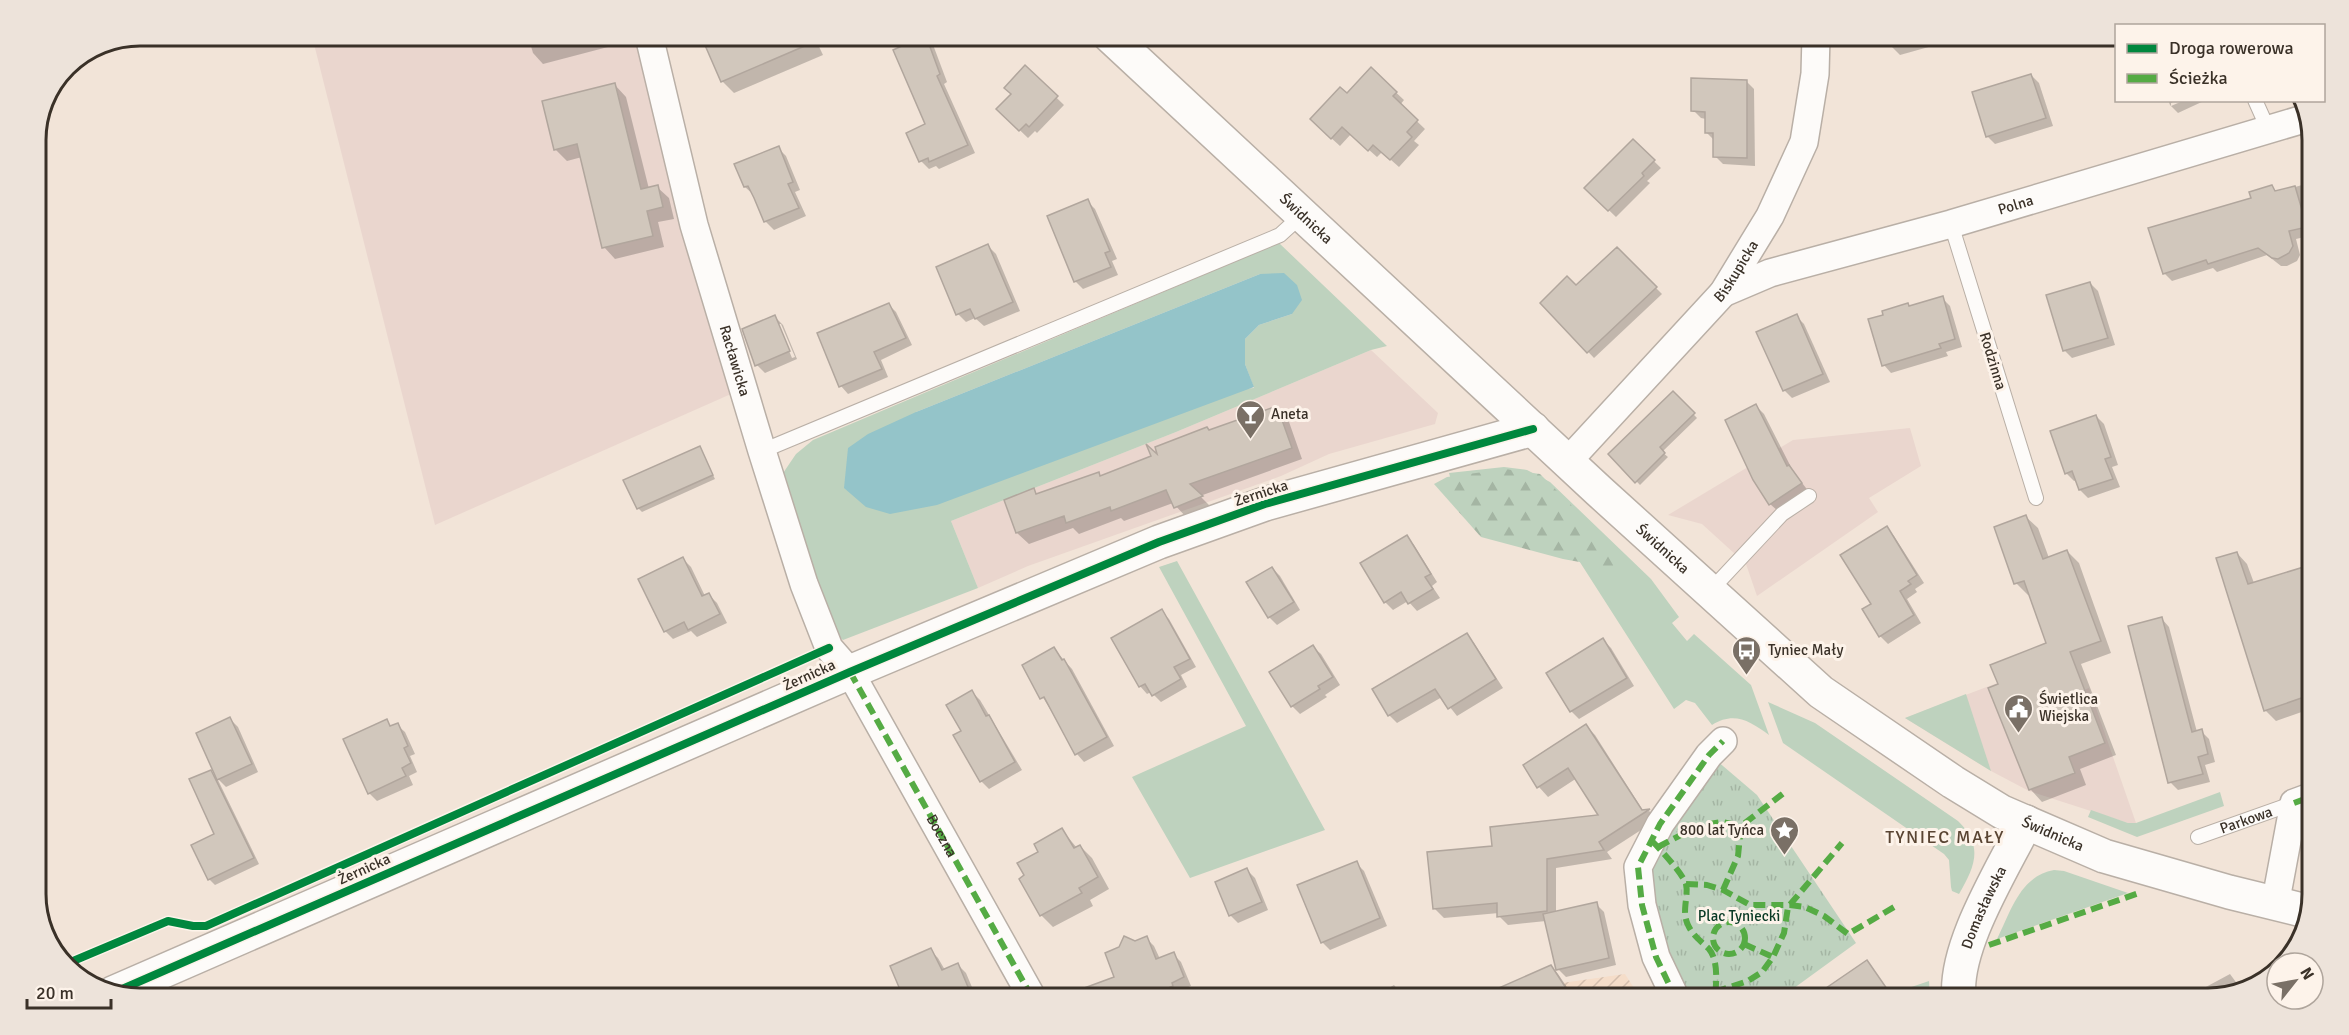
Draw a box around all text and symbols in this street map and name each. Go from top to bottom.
legend [2115,24,2325,102]
text: Droga rowerowa [2169,37,2294,59]
text: Ścieżka [2169,67,2228,89]
street label: Świdnicka [1276,189,1336,248]
street label: Polna [1996,191,2035,219]
street label: Biskupicka [1710,237,1762,306]
street label: Racławicka [716,323,754,398]
street label: Rodzinna [1976,330,2010,392]
bar icon: Aneta [1234,398,1266,440]
place label: Aneta [1271,405,1309,423]
street label: Żernicka [1232,476,1290,510]
street label: Świdnicka [1632,519,1693,577]
bus stop icon: Tyniec Mały [1731,634,1763,676]
place label: Tyniec Mały [1768,641,1843,659]
street label: Żernicka [780,655,838,695]
place label: Świetlica Wiejska [2039,689,2098,725]
public building icon: Świetlica Wiejska [2002,692,2034,734]
street label: Parkowa [2217,802,2275,838]
street label: Boczna [922,811,961,860]
street label: Świdnicka [2019,812,2087,855]
place icon: 800 lat Tyńca [1769,814,1801,856]
place label: 800 lat Tyńca [1680,821,1764,839]
district label: TYNIEC MAŁY [1885,826,2005,848]
street label: Żernicka [335,849,393,889]
street label: Domasławska [1957,863,2010,951]
park label: Plac Tyniecki [1698,907,1780,925]
north arrow [2265,951,2325,1011]
text: N [2296,964,2318,984]
scale bar [27,972,111,1010]
text: 20 m [36,982,74,1004]

